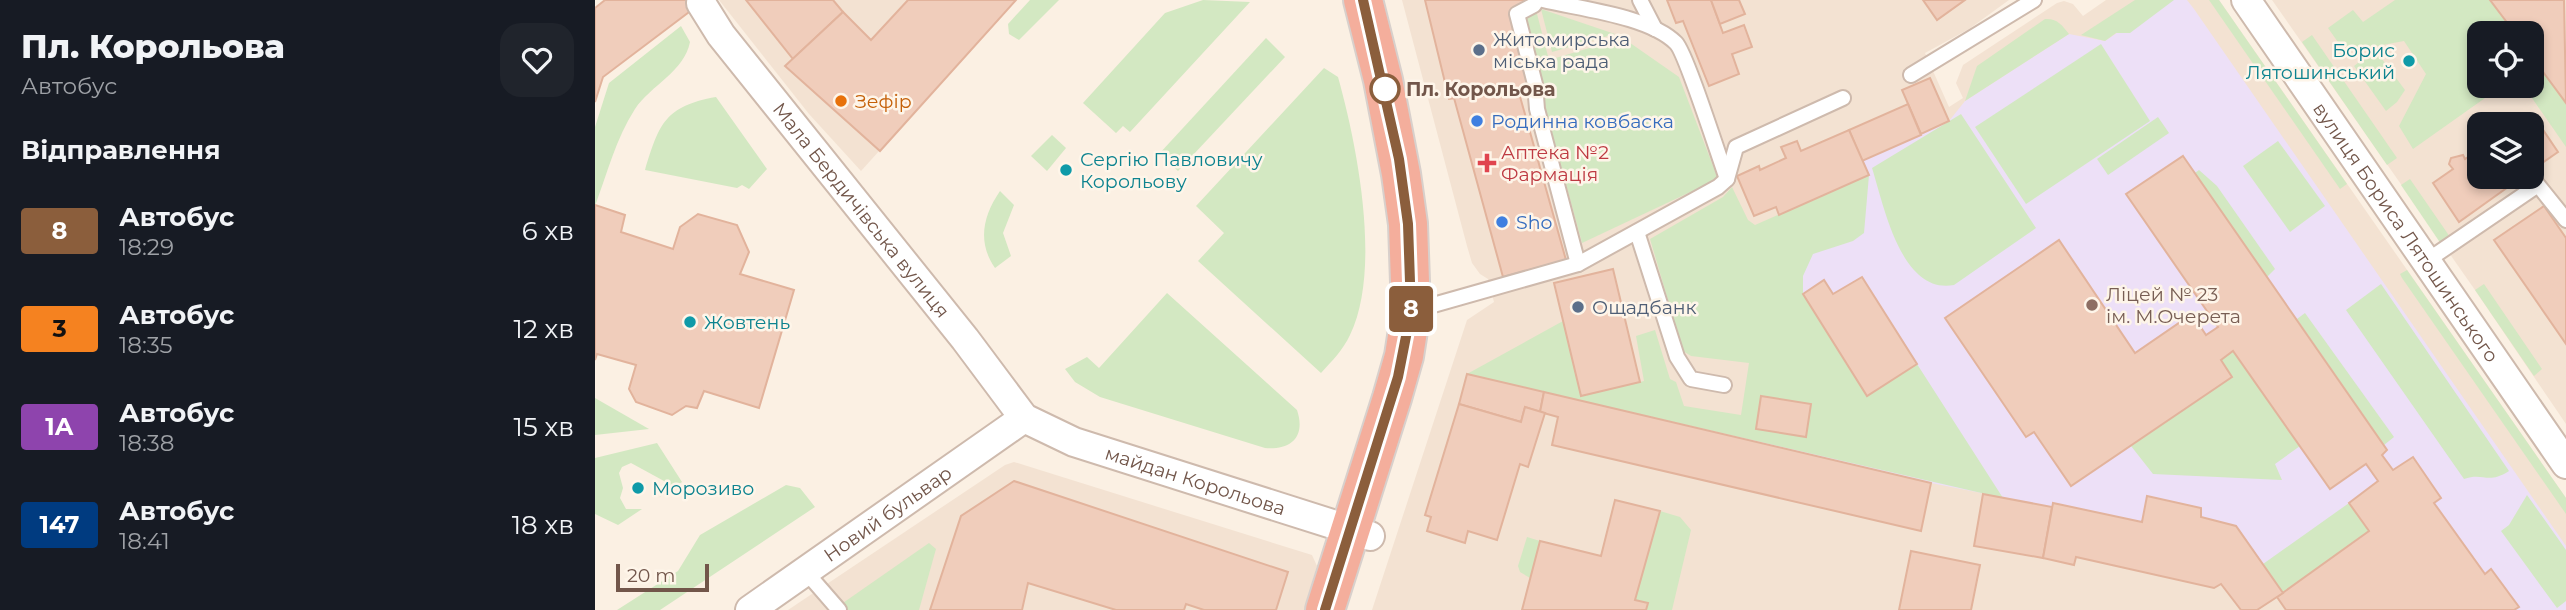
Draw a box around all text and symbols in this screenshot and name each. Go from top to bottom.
map controls [2467,21,2544,189]
button: locate [2467,21,2544,98]
button: heart [500,23,574,97]
text: Пл. Корольова [21,26,285,66]
place label: Житомирська міська рада [1493,28,1630,73]
place label: Борис Лятошинський [2246,39,2395,84]
marker: Житомирська міська рада [1471,42,1487,58]
marker: Борис Лятошинський [2401,53,2417,69]
text: Автобус [21,72,117,100]
marker: Пл. Корольова [1370,74,1400,104]
place label: Пл. Корольова [1406,78,1556,101]
place label: Зефір [855,90,912,113]
marker: Зефір [833,93,849,109]
street label: Мала Бердичівська вулиця [768,98,955,322]
street label: вулиця Бориса Лятошинського [2308,98,2504,367]
place label: Родинна ковбаска [1491,110,1674,133]
button: layers [2467,112,2544,189]
marker: Родинна ковбаска [1469,113,1485,129]
text: Відправлення [21,134,220,166]
place label: Аптека №2 Фармація [1501,141,1609,186]
place label: Сергію Павловичу Корольову [1080,148,1263,193]
marker: Аптека №2 Фармація [1479,155,1495,171]
marker: Сергію Павловичу Корольову [1058,162,1074,178]
text: Автобус [119,201,234,233]
place label: Sho [1516,211,1553,234]
marker: Sho [1494,214,1510,230]
text: 6 хв [522,215,574,247]
text: 8 [52,216,67,245]
text: 18:29 [119,233,174,261]
place label: Ліцей № 23 ім. М.Очерета [2106,283,2241,328]
line badge: 8 [1388,286,1434,332]
text: 8 [1403,294,1419,323]
place label: Ощадбанк [1592,296,1697,319]
marker: Ліцей № 23 ім. М.Очерета [2084,297,2100,313]
text: Автобус [119,299,234,331]
marker: Ощадбанк [1570,299,1586,315]
place label: Жовтень [704,311,790,334]
text: 12 хв [514,313,574,345]
text: 3 [52,314,67,343]
marker: Жовтень [682,314,698,330]
text: 18:35 [119,331,173,359]
text: Автобус [119,397,234,429]
text: 15 хв [514,411,574,443]
text: 1А [45,412,74,441]
text: 18:38 [119,429,175,457]
street label: майдан Корольова [1102,441,1288,520]
street label: Новий бульвар [819,461,956,566]
place label: Морозиво [652,477,754,500]
marker: Морозиво [630,480,646,496]
text: Автобус [119,495,234,527]
text: 18 хв [512,509,574,541]
text: 147 [40,510,79,539]
text: 18:41 [119,527,170,555]
scale bar [616,561,709,593]
text: 20 m [627,564,675,587]

